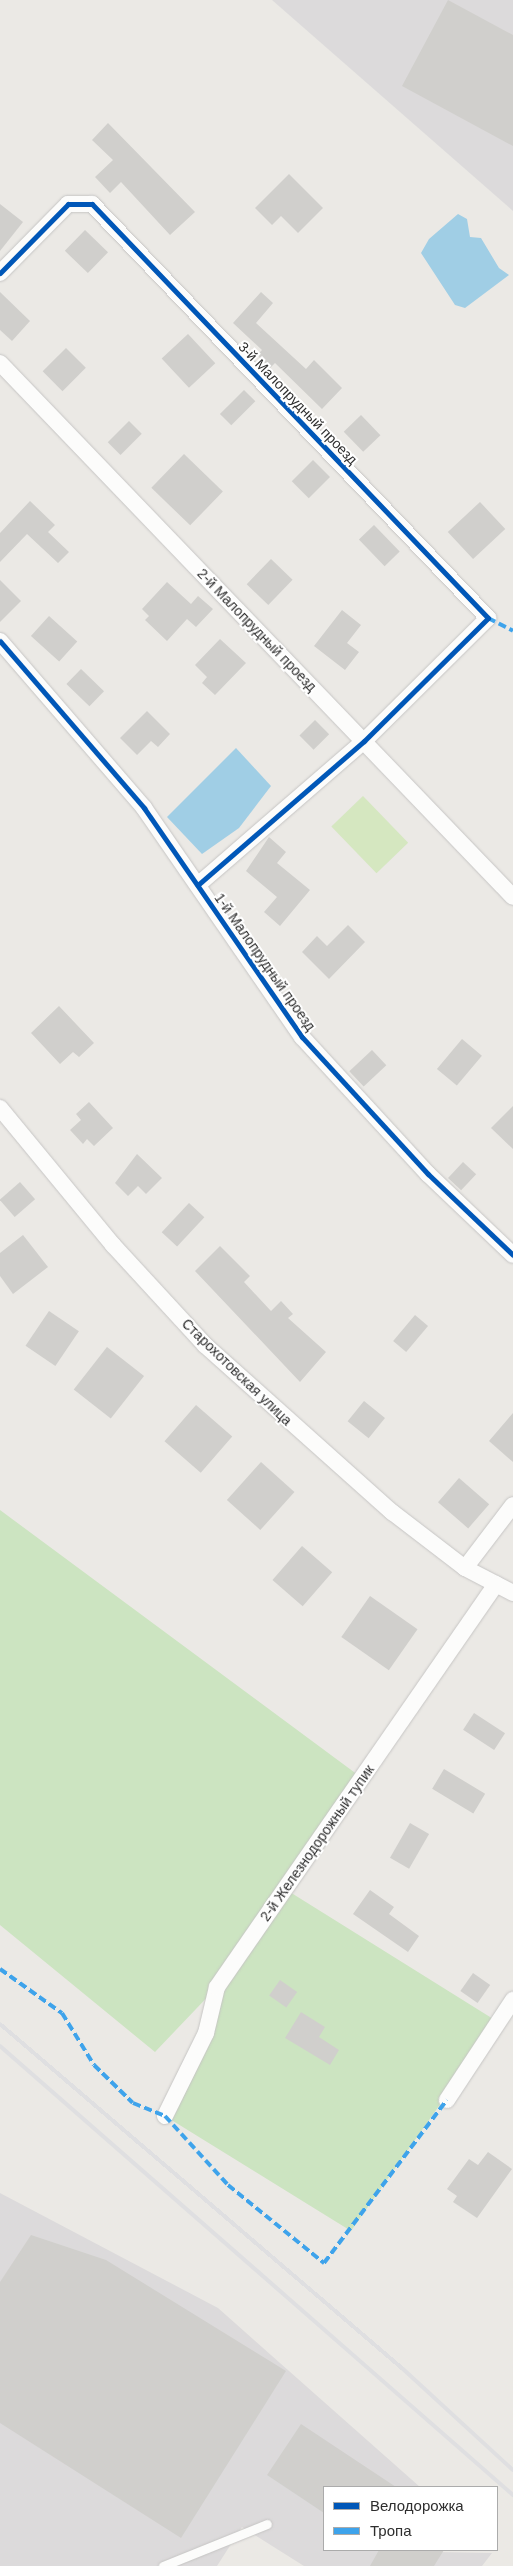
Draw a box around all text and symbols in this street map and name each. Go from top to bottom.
street label: 3-й Малопрудный проезд [235,338,361,468]
street label: 2-й Малопрудный проезд [194,565,320,695]
street label: 1-й Малопрудный проезд [211,890,319,1034]
street label: Старохотовская улица [179,1315,295,1429]
street label: 2-й Железнодорожный тупик [257,1762,377,1924]
legend [323,2486,498,2551]
text: Велодорожка [370,2497,464,2514]
text: Тропа [370,2522,411,2539]

